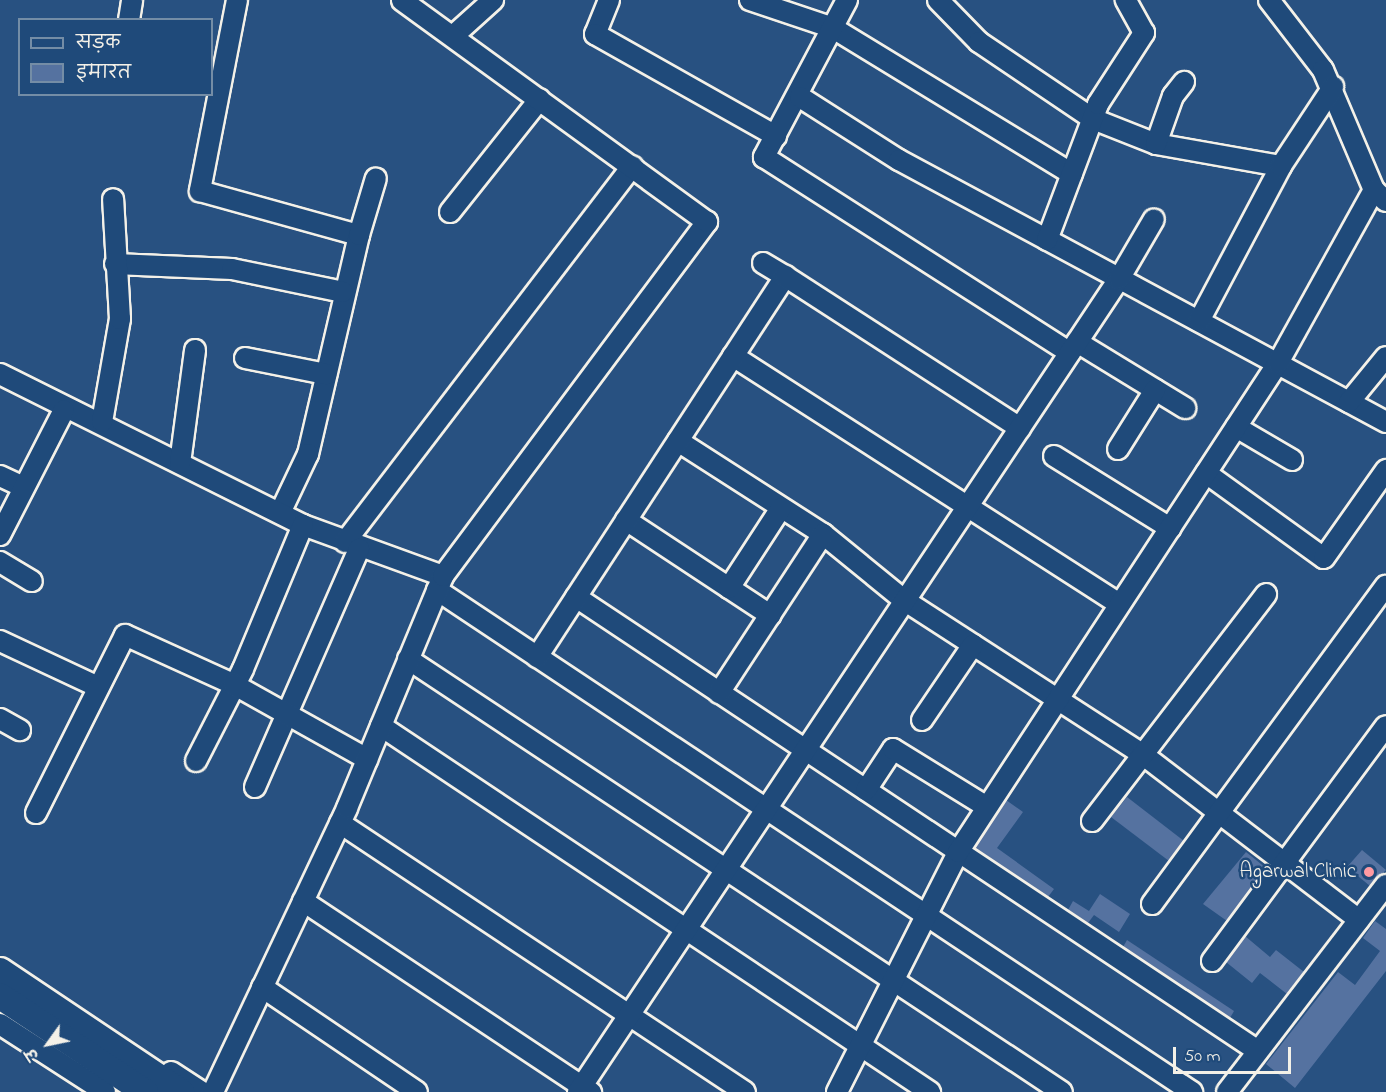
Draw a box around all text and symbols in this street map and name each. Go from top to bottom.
legend [18,18,213,96]
text: सड़क [76,31,120,57]
text: इमारत [76,61,131,87]
place label: Agarwal Clinic [1240,859,1356,885]
marker: Agarwal Clinic [1360,863,1378,881]
north arrow [18,1014,78,1074]
scale bar [1176,1035,1294,1073]
text: उ [20,1043,46,1065]
text: 50 m [1184,1044,1221,1070]

